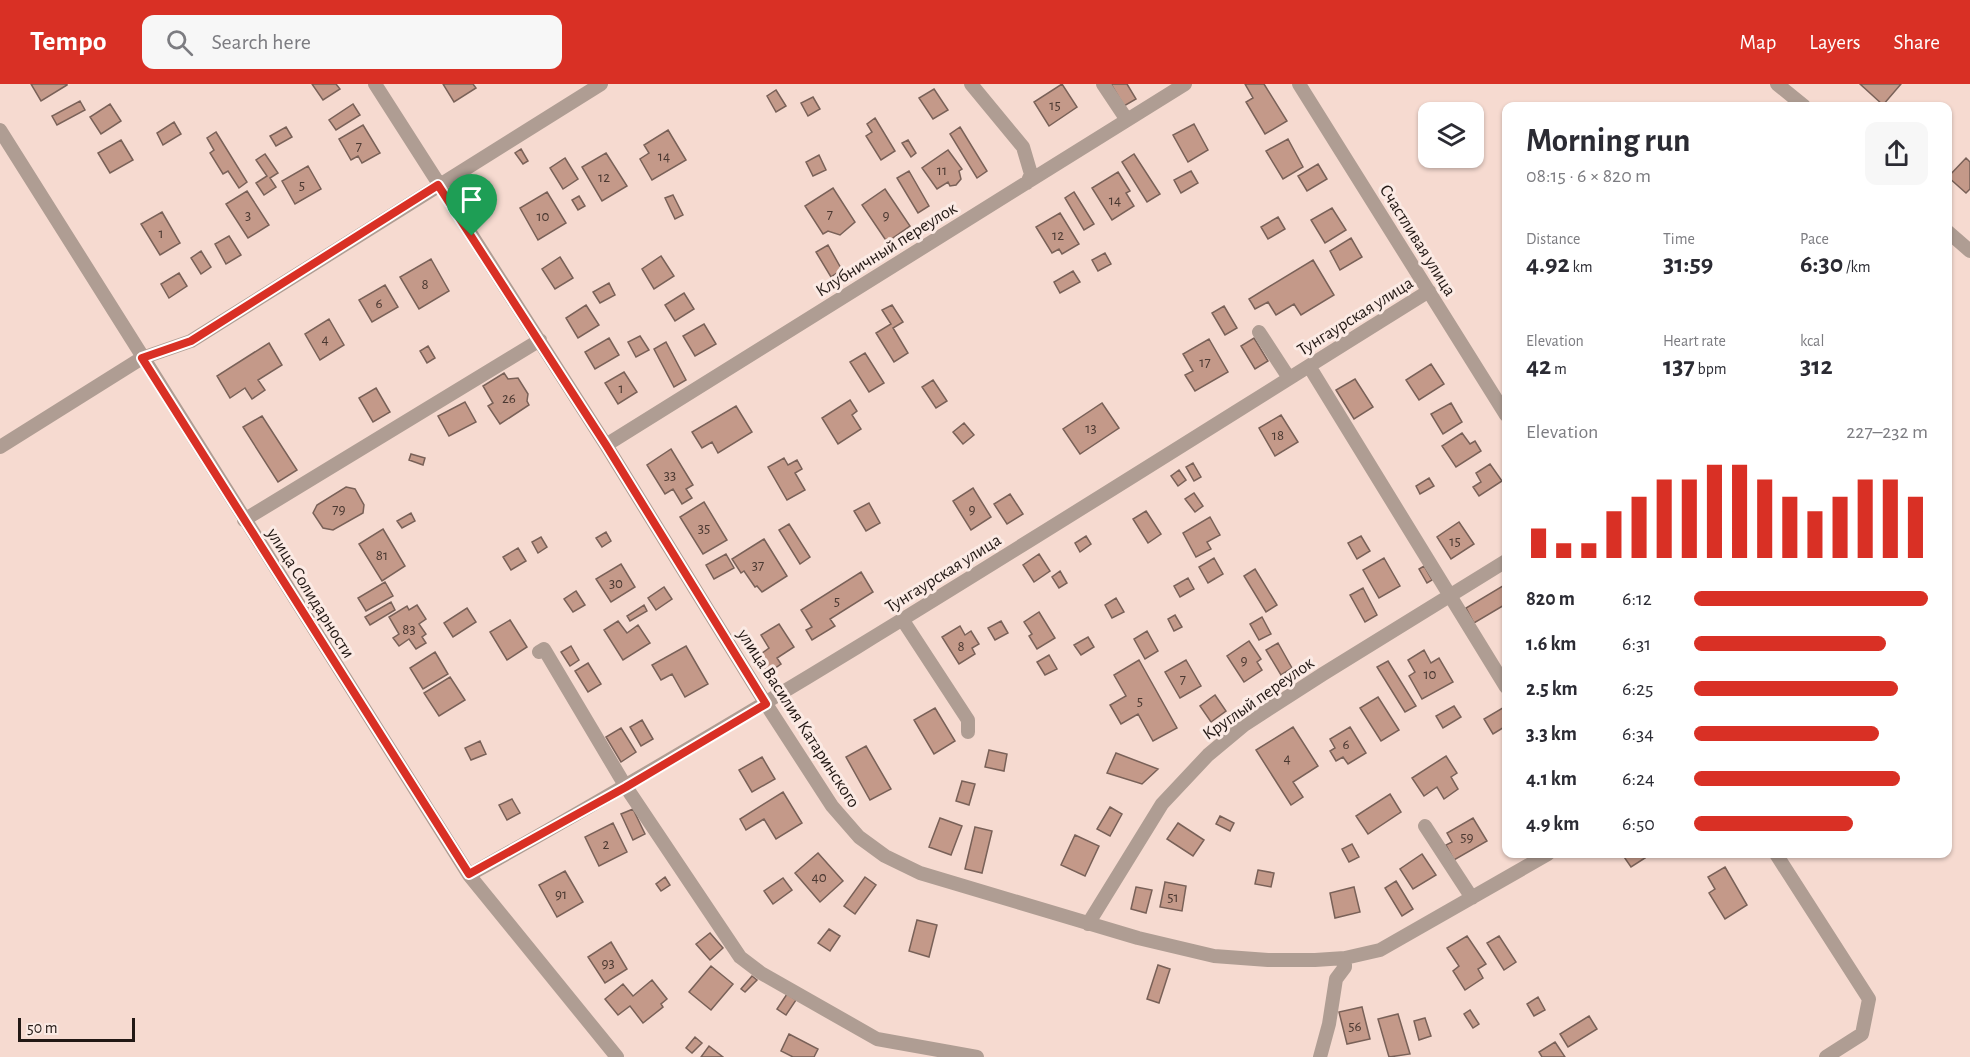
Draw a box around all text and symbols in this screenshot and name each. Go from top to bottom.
search box [142,15,562,69]
icon: search [163,26,196,59]
text: Tempo [30,28,106,56]
text: Search here [211,31,311,53]
text: Map [1740,32,1776,53]
text: Layers [1809,32,1860,53]
text: Share [1893,32,1940,53]
house number: 15 [1049,98,1061,113]
map controls [1418,102,1484,168]
button: layers [1418,102,1484,168]
button: share [1865,122,1928,185]
text: Morning run [1526,125,1690,158]
house number: 7 [356,139,362,154]
house number: 14 [658,149,670,164]
house number: 11 [937,163,947,178]
text: 08:15 · 6 × 820 m [1526,166,1651,186]
house number: 12 [598,170,610,185]
pin [446,174,497,236]
house number: 5 [299,178,305,193]
street label: Счастливая улица [1376,182,1459,300]
icon: arrive [455,183,488,216]
house number: 14 [1109,193,1121,208]
street label: Клубничный переулок [812,198,961,301]
house number: 7 [827,207,833,222]
house number: 3 [245,208,251,223]
house number: 9 [882,208,890,223]
house number: 10 [536,209,550,224]
house number: 1 [158,226,164,241]
house number: 12 [1052,228,1064,243]
text: Distance [1526,231,1580,247]
text: Time [1663,231,1695,247]
text: Pace [1800,231,1829,247]
text: 4.92 [1526,251,1570,277]
text: 31:59 [1663,251,1713,277]
text: 6:30 [1800,251,1843,277]
text: km [1570,259,1593,275]
text: /km [1843,259,1871,275]
street label: Тунгаурская улица [1294,274,1417,360]
house number: 8 [421,277,429,292]
house number: 6 [375,296,383,311]
house number: 4 [321,332,329,347]
text: Elevation [1526,333,1584,349]
text: Heart rate [1663,333,1726,349]
text: kcal [1800,333,1824,349]
text: 42 [1526,353,1551,379]
text: 137 [1663,353,1695,379]
text: 312 [1800,353,1833,379]
house number: 17 [1199,355,1211,370]
text: m [1551,361,1567,377]
text: bpm [1695,361,1726,377]
house number: 1 [618,381,624,396]
house number: 26 [502,391,516,406]
house number: 13 [1085,421,1097,436]
text: Elevation [1526,422,1598,442]
text: 227–232 m [1846,422,1928,442]
house number: 18 [1272,428,1284,443]
house number: 33 [664,468,676,483]
house number: 79 [332,502,346,517]
house number: 9 [968,502,976,517]
house number: 35 [698,521,710,536]
street label: улица Солидарности [262,524,357,662]
street label: Тунгаурская улица [882,531,1005,617]
house number: 15 [1449,534,1461,549]
house number: 81 [376,548,388,563]
house number: 37 [752,558,764,573]
house number: 30 [609,576,623,591]
text: 820 m [1526,589,1575,609]
text: 6:12 [1622,589,1652,609]
house number: 5 [834,594,840,609]
house number: 83 [402,622,416,637]
street label: улица Василия Катаринского [733,625,863,811]
text: 1.6 km [1526,634,1577,654]
text: 6:31 [1622,634,1651,654]
house number: 8 [957,639,965,654]
street label: Круглый переулок [1200,653,1318,744]
house number: 9 [1240,653,1248,668]
house number: 10 [1423,667,1437,682]
house number: 7 [1180,672,1186,687]
text: 2.5 km [1526,679,1578,699]
text: 6:25 [1622,679,1653,699]
house number: 5 [1137,694,1143,709]
text: 3.3 km [1526,724,1577,744]
text: 6:34 [1622,724,1654,744]
house number: 6 [1342,737,1350,752]
house number: 4 [1283,751,1291,766]
text: 4.1 km [1526,769,1577,789]
text: 6:24 [1622,769,1655,789]
text: 4.9 km [1526,814,1579,834]
text: 6:50 [1622,814,1655,834]
house number: 59 [1460,830,1474,845]
house number: 2 [603,837,610,852]
house number: 40 [811,870,827,885]
house number: 91 [555,887,567,902]
house number: 51 [1167,890,1179,905]
house number: 93 [601,956,615,971]
scale bar [18,1015,135,1042]
house number: 56 [1348,1019,1362,1034]
text: 50 m [27,1020,58,1036]

